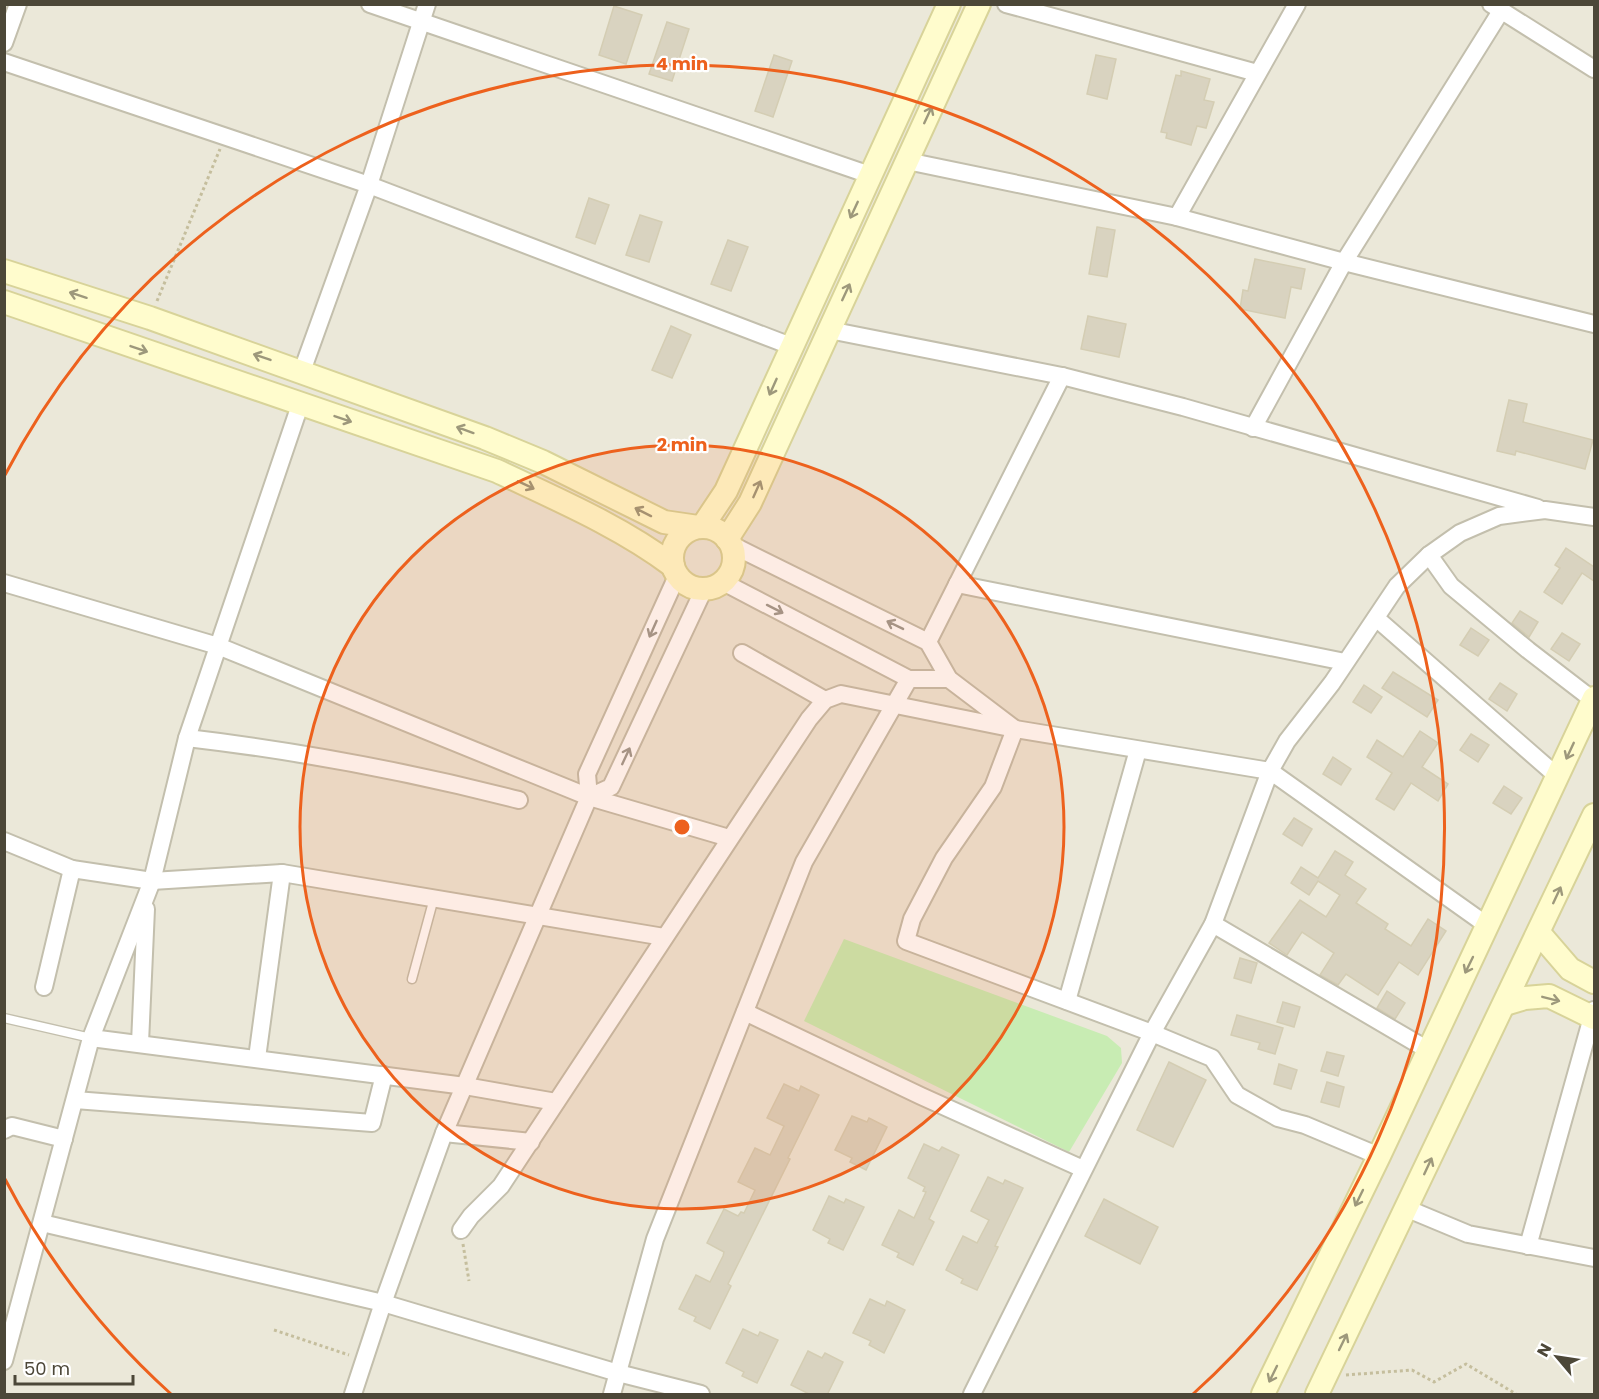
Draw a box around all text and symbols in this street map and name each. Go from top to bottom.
text: 4 min [656,51,708,76]
one-way arrow [923,107,934,125]
one-way arrow [848,200,859,219]
one-way arrow [841,284,853,302]
one-way arrow [69,288,88,299]
one-way arrow [129,344,148,355]
one-way arrow [253,351,272,362]
one-way arrow [767,378,778,396]
one-way arrow [333,415,352,426]
one-way arrow [457,424,475,435]
text: 2 min [657,432,707,457]
one-way arrow [517,480,535,492]
one-way arrow [752,480,763,498]
one-way arrow [634,505,652,517]
one-way arrow [766,603,783,615]
one-way arrow [647,619,659,637]
one-way arrow [886,619,904,631]
one-way arrow [1563,741,1575,759]
one-way arrow [621,747,632,765]
centre of rings [672,817,692,837]
one-way arrow [1551,887,1563,905]
one-way arrow [1463,956,1475,974]
one-way arrow [1541,994,1560,1006]
one-way arrow [1422,1158,1434,1176]
one-way arrow [1352,1189,1364,1207]
north arrow [1527,1327,1587,1387]
one-way arrow [1338,1333,1349,1351]
text: N [1531,1339,1557,1361]
scale bar [15,1348,134,1386]
text: 50 m [24,1356,70,1381]
one-way arrow [1267,1364,1278,1382]

